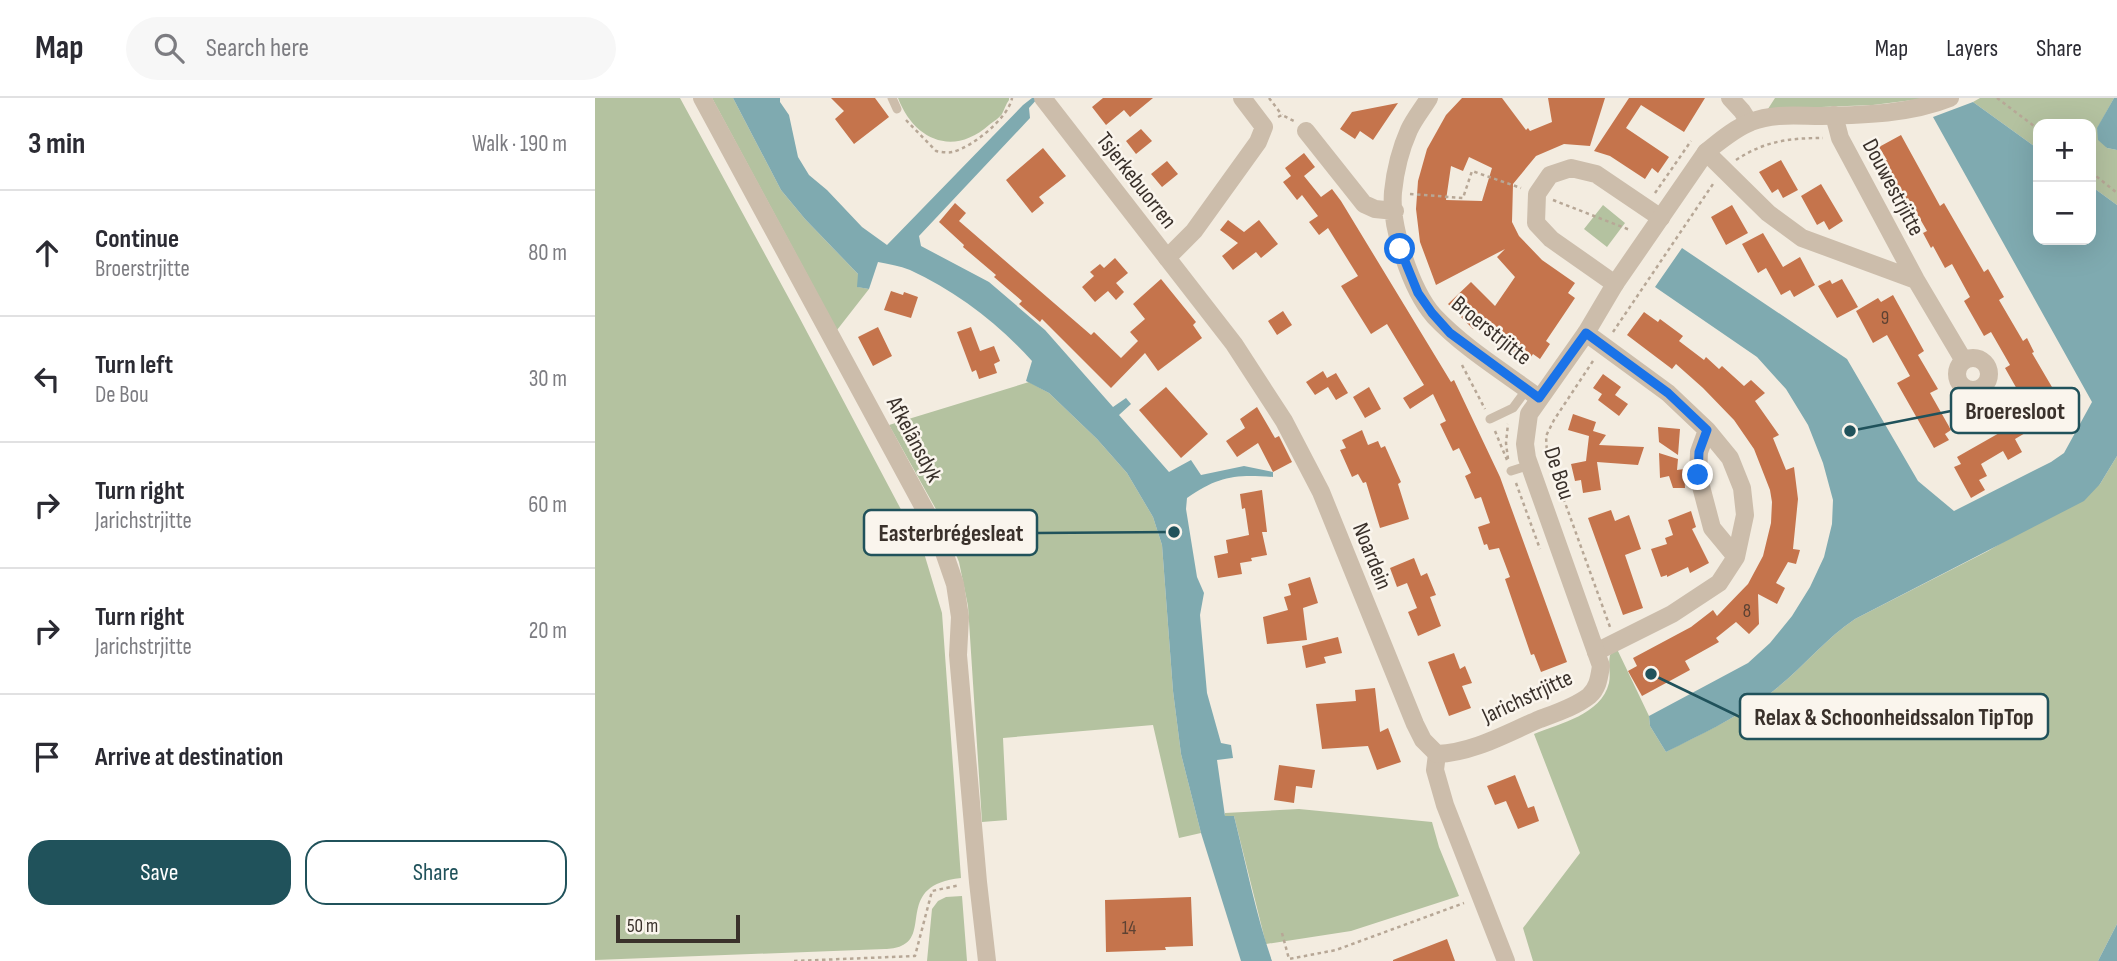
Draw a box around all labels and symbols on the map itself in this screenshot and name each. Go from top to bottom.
street label: Tsjerkebuorren [1090,127,1182,234]
street label: Douwestrjitte [1856,134,1930,241]
route start [1384,233,1415,264]
street label: Broerstrjitte [1446,290,1537,372]
house number: 9 [1881,307,1889,330]
callout: Broeresloot [1951,388,2079,433]
street label: Afkelânsdyk [880,391,948,487]
text: Broeresloot [1965,397,2065,426]
street label: De Bou [1537,443,1581,503]
route end [1682,459,1713,490]
callout: Easterbrégesleat [864,510,1037,555]
text: Easterbrégesleat [879,519,1023,548]
street label: Noardein [1346,519,1398,594]
house number: 8 [1743,600,1751,623]
street label: Jarichstrjitte [1477,664,1577,730]
callout: Relax & Schoonheidssalon TipTop [1740,694,2048,739]
text: Relax & Schoonheidssalon TipTop [1754,703,2034,732]
scale bar [616,912,740,944]
house number: 14 [1122,917,1136,940]

